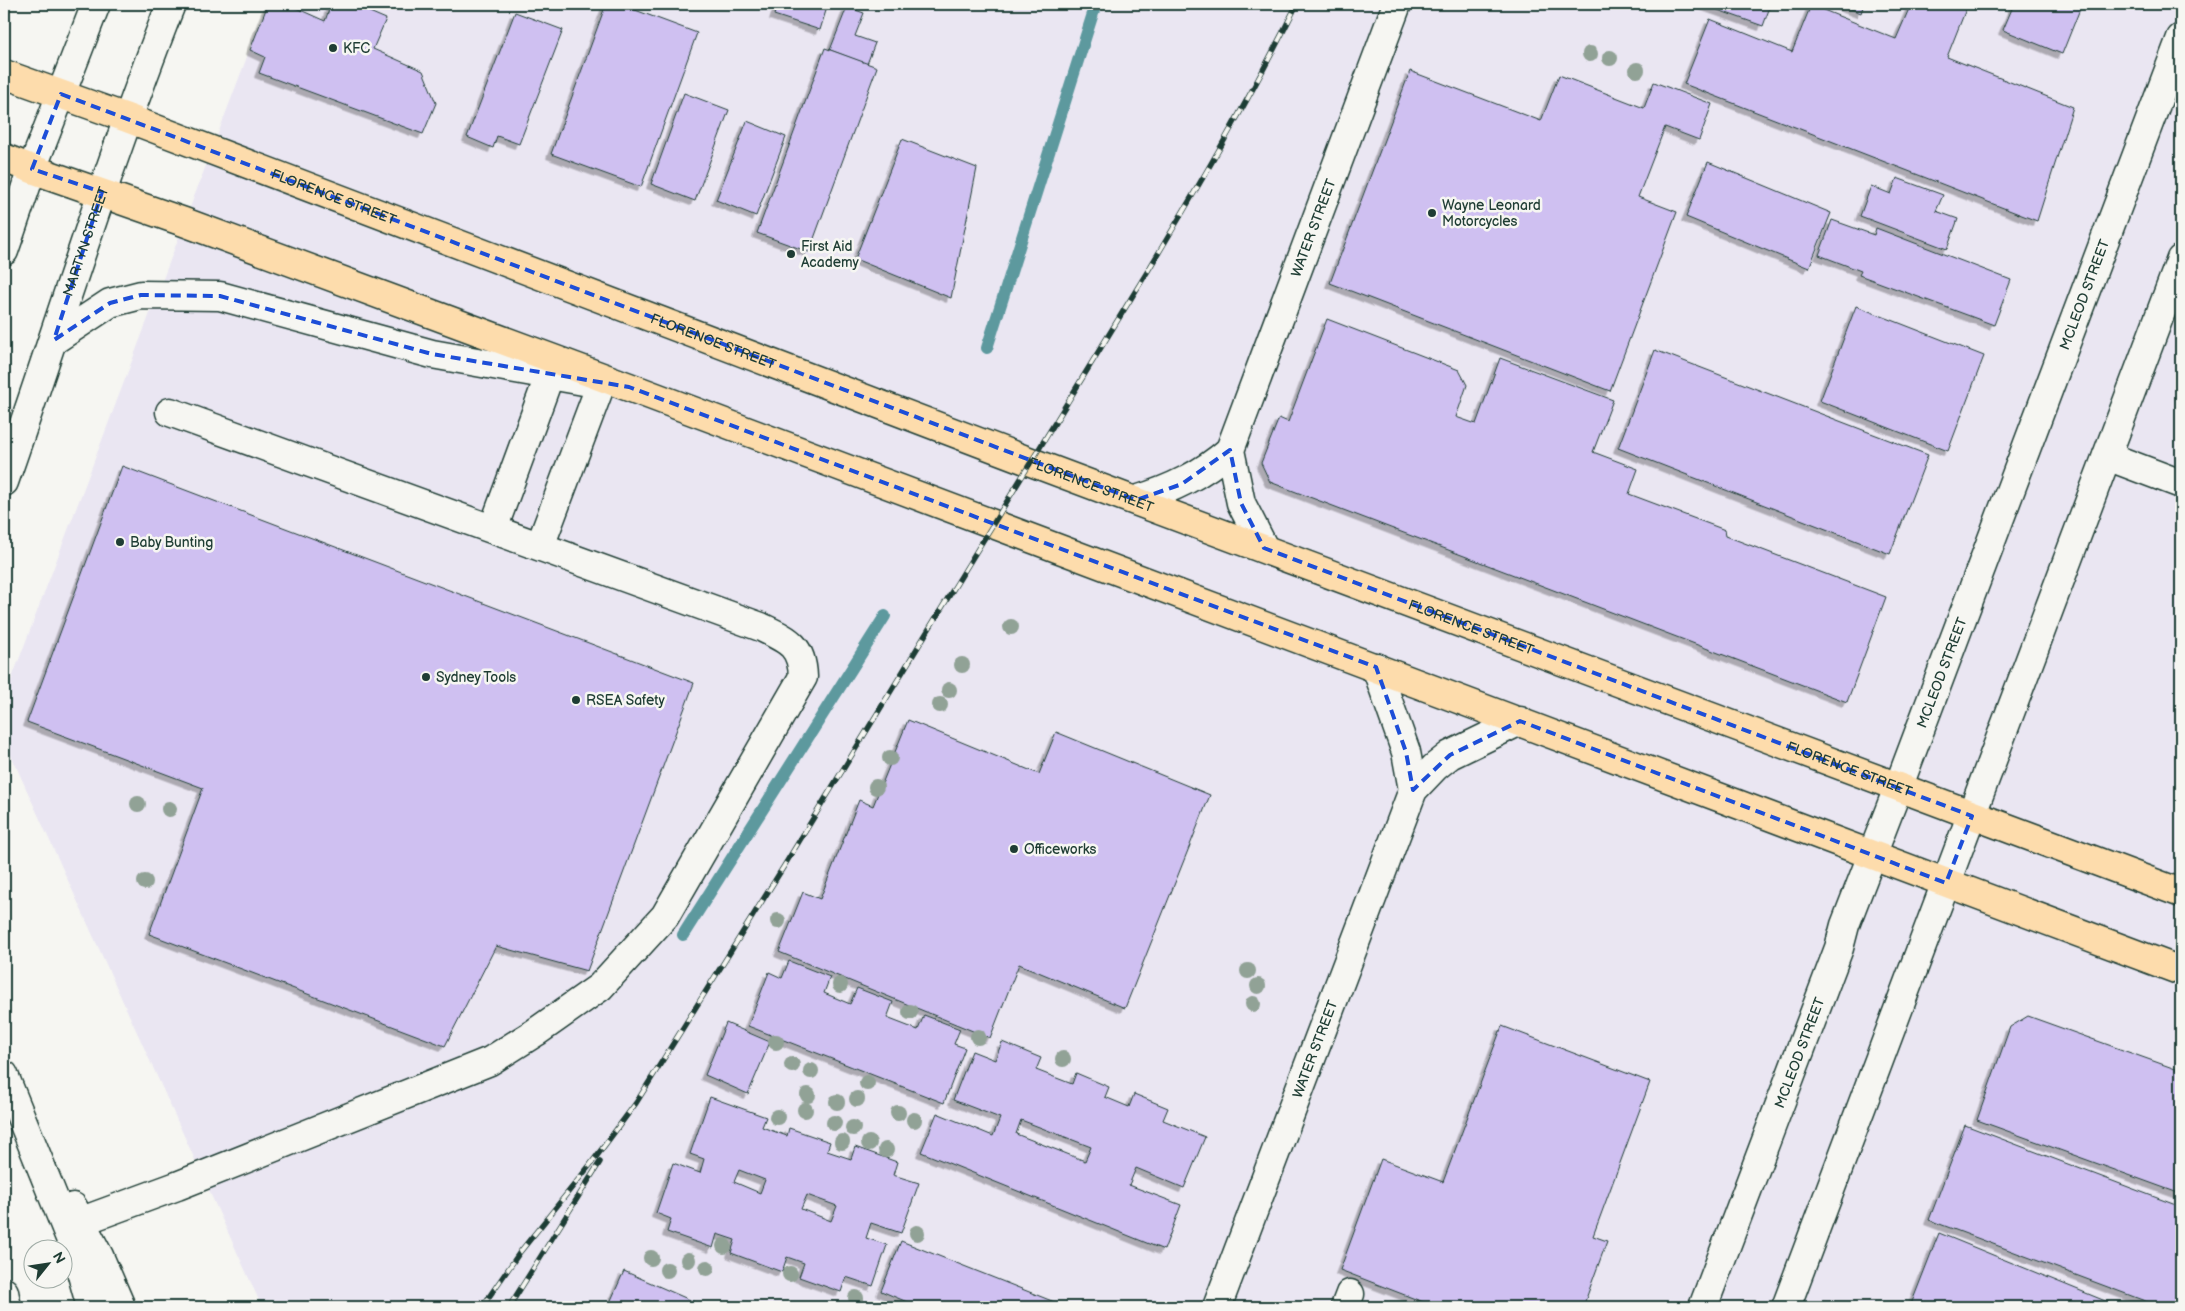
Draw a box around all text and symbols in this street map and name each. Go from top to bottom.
place label: KFC [343,40,370,57]
marker: KFC [327,42,339,54]
street label: FLORENCE STREET [269,166,399,229]
street label: WATER STREET [1288,176,1340,279]
street label: MARTYN STREET [60,184,113,299]
place label: Wayne Leonard Motorcycles [1442,197,1541,230]
marker: Wayne Leonard Motorcycles [1426,207,1438,219]
street label: MCLEOD STREET [2056,236,2113,352]
place label: First Aid Academy [801,238,860,271]
marker: First Aid Academy [785,248,797,260]
street label: FLORENCE STREET [648,310,779,373]
street label: FLORENCE STREET [1026,454,1156,516]
place label: Baby Bunting [130,534,213,551]
marker: Baby Bunting [114,536,126,548]
street label: FLORENCE STREET [1406,596,1537,659]
street label: MCLEOD STREET [1913,614,1971,730]
place label: Sydney Tools [436,669,516,686]
marker: Sydney Tools [420,671,432,683]
place label: RSEA Safety [586,692,665,709]
marker: RSEA Safety [570,694,582,706]
street label: FLORENCE STREET [1784,738,1915,801]
place label: Officeworks [1024,841,1097,858]
marker: Officeworks [1008,843,1020,855]
street label: MCLEOD STREET [1771,995,1829,1111]
street label: WATER STREET [1289,997,1342,1100]
north arrow [22,1238,72,1288]
text: N [49,1249,69,1267]

